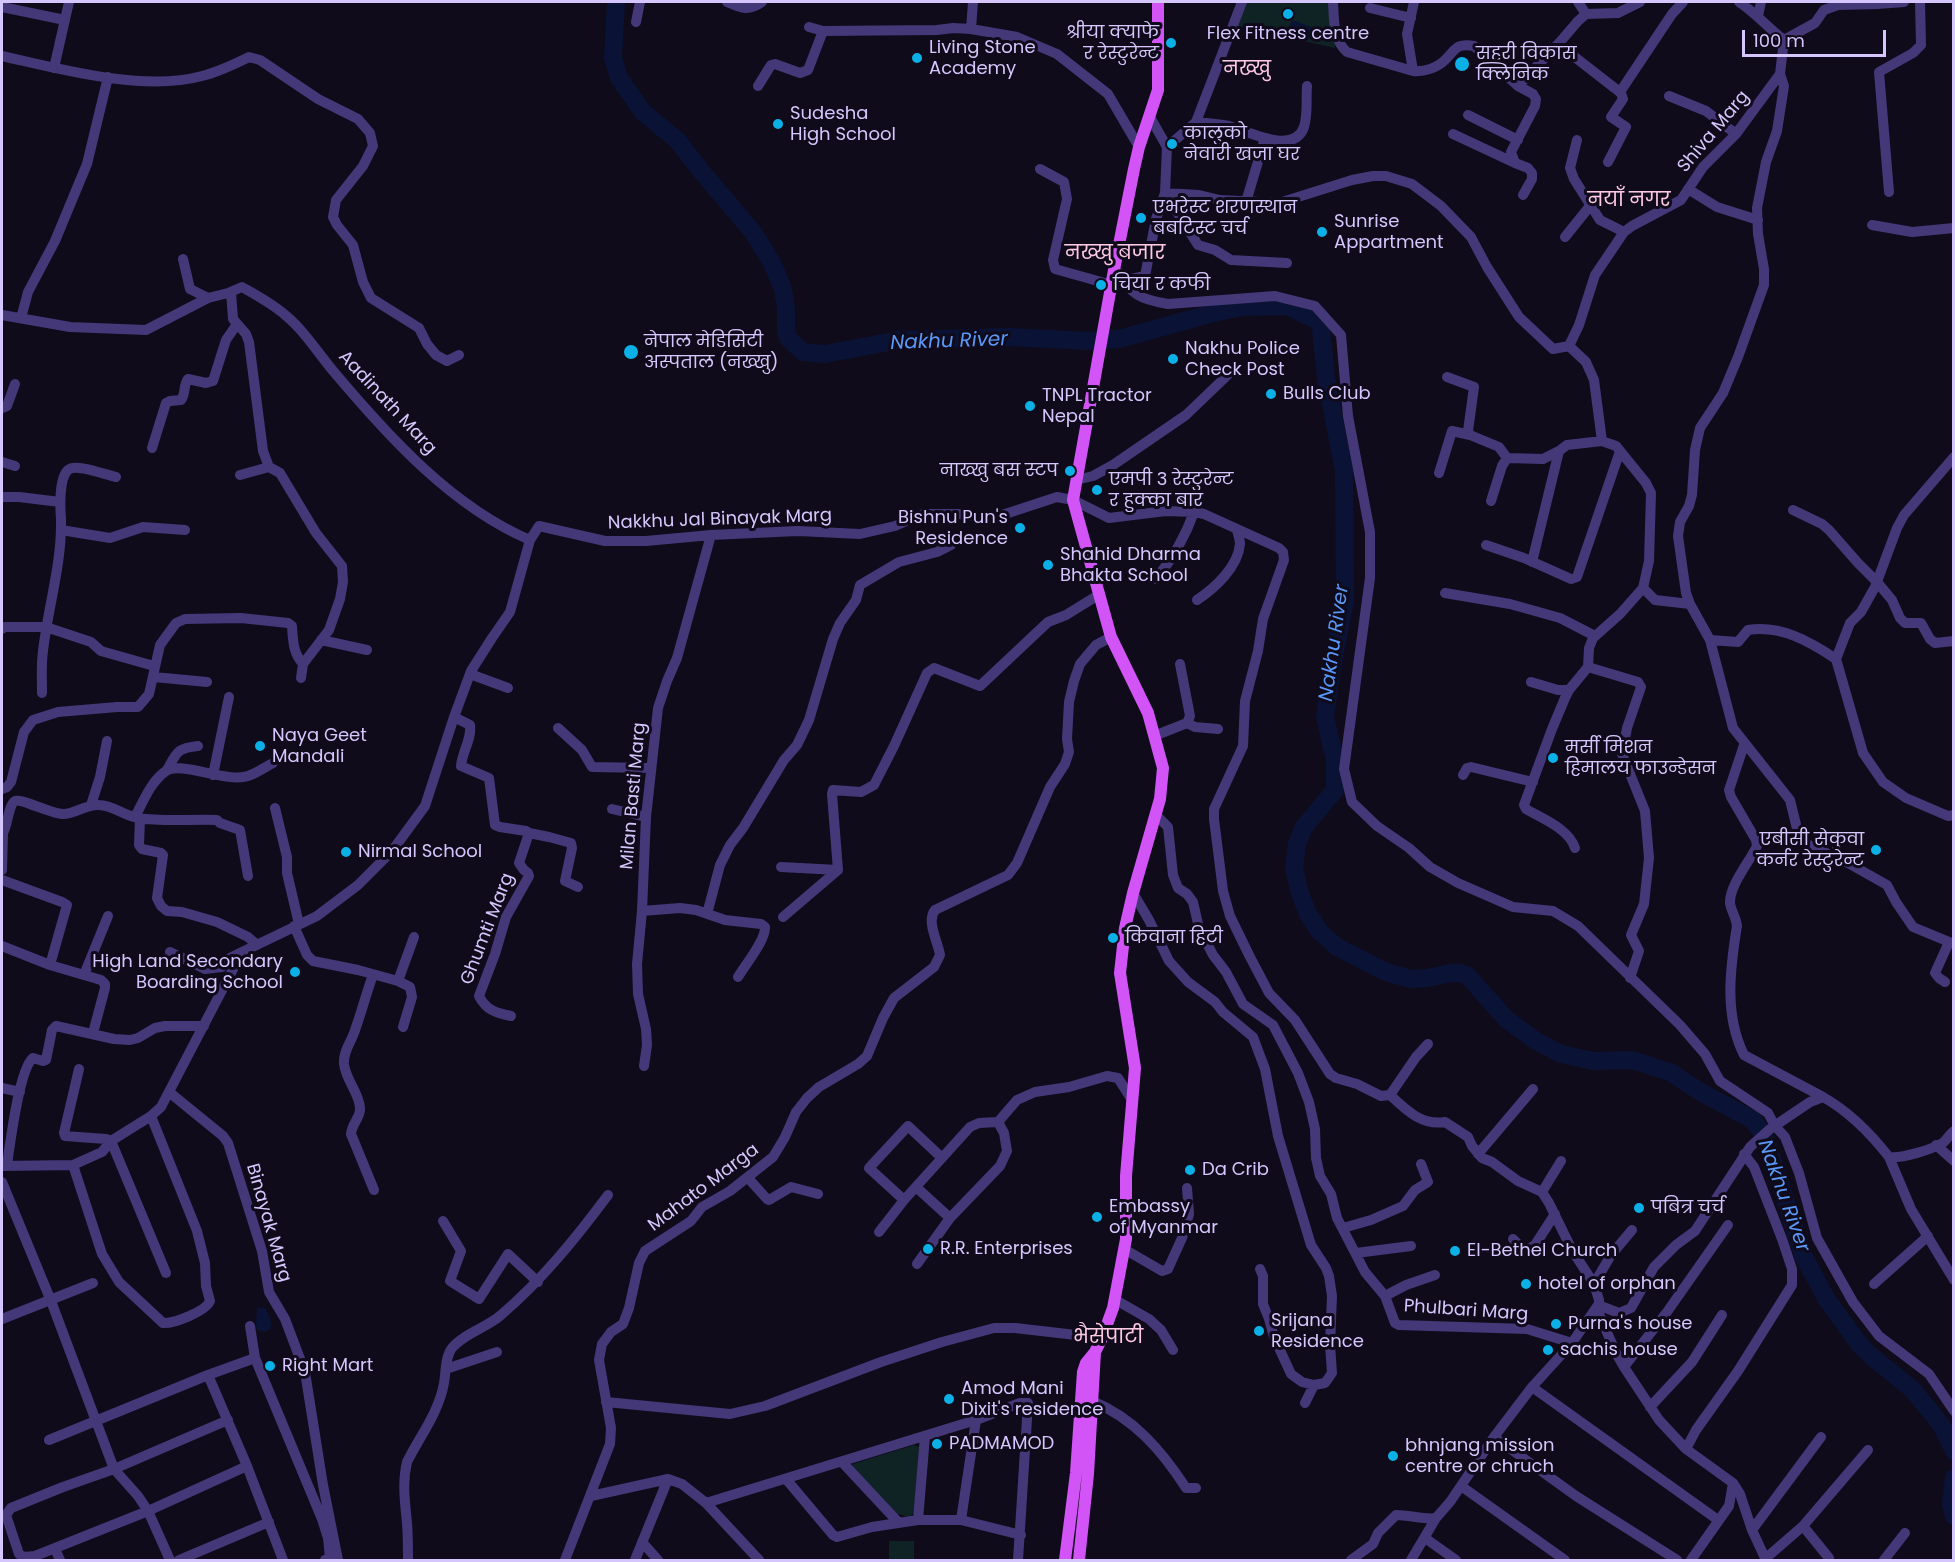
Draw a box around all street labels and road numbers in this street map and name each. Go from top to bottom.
street label: Shiva Marg [1674,87,1754,177]
street label: Aadinath Marg [333,347,441,459]
street label: Nakkhu Jal Binayak Marg [608,505,832,535]
street label: Milan Basti Marg [617,721,651,871]
street label: Ghumti Marg [457,870,519,988]
street label: Mahato Marga [644,1139,764,1237]
street label: Binayak Marg [241,1161,295,1285]
street label: Phulbari Marg [1403,1296,1529,1326]

